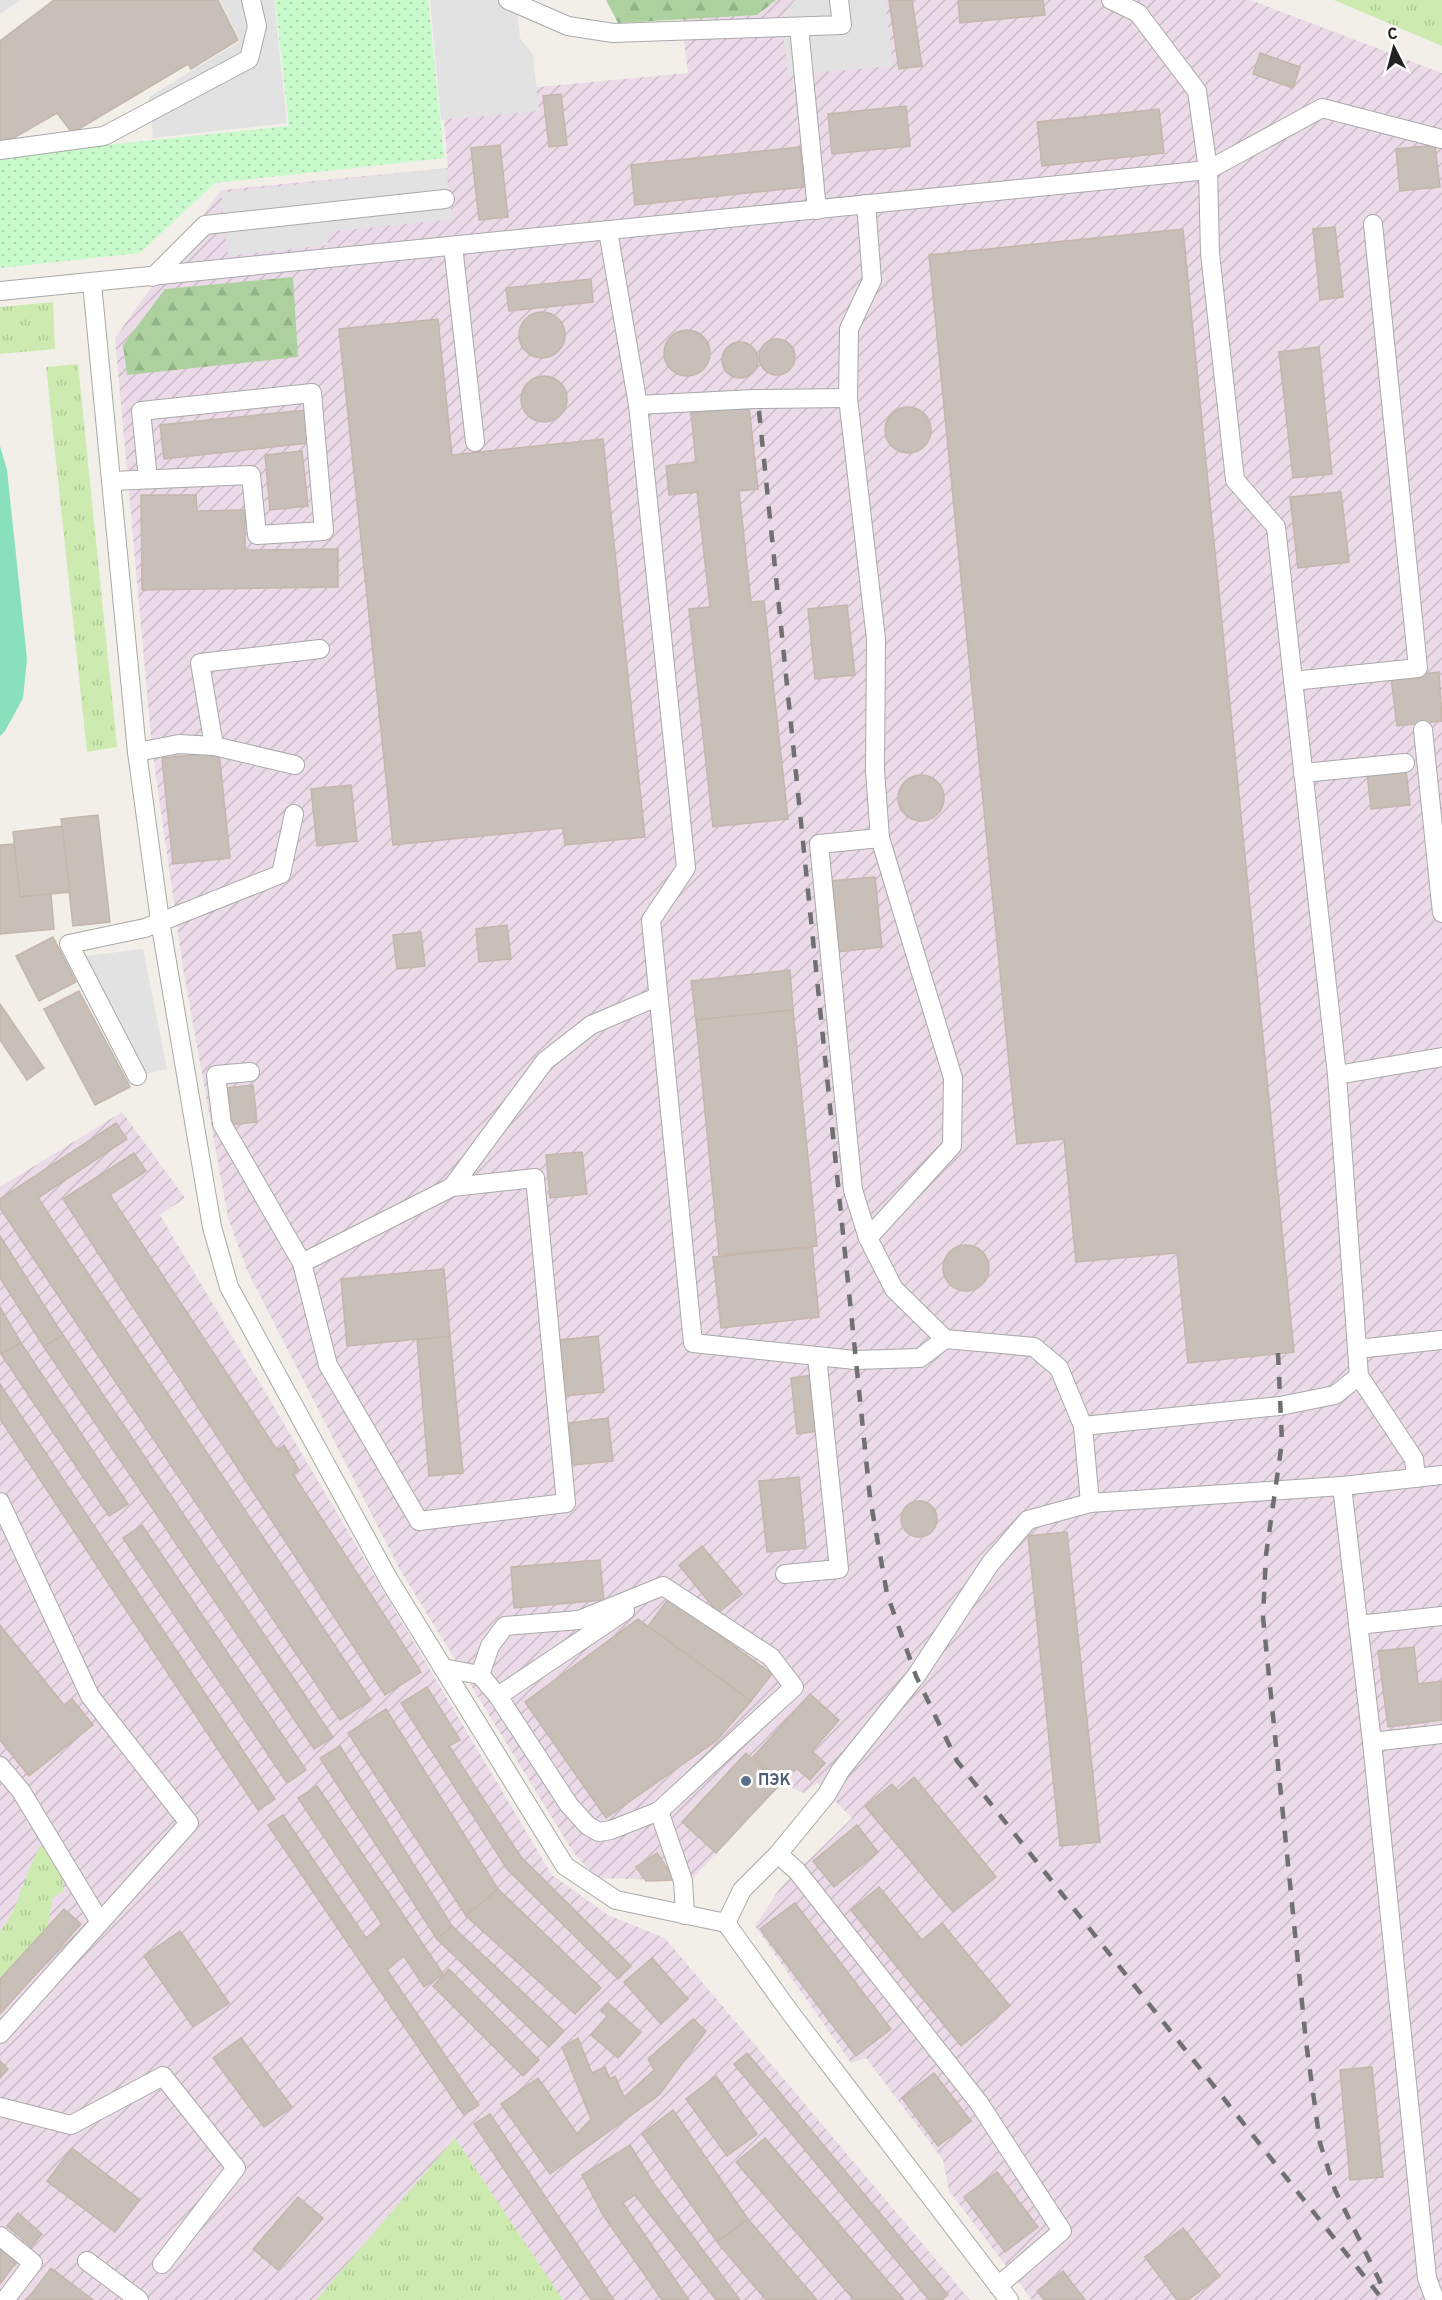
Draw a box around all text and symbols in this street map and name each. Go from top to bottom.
north arrow [1364,18,1424,78]
text: С [1387,25,1399,46]
place label: ПЭК [758,1771,791,1791]
marker: ПЭК [739,1774,753,1788]

